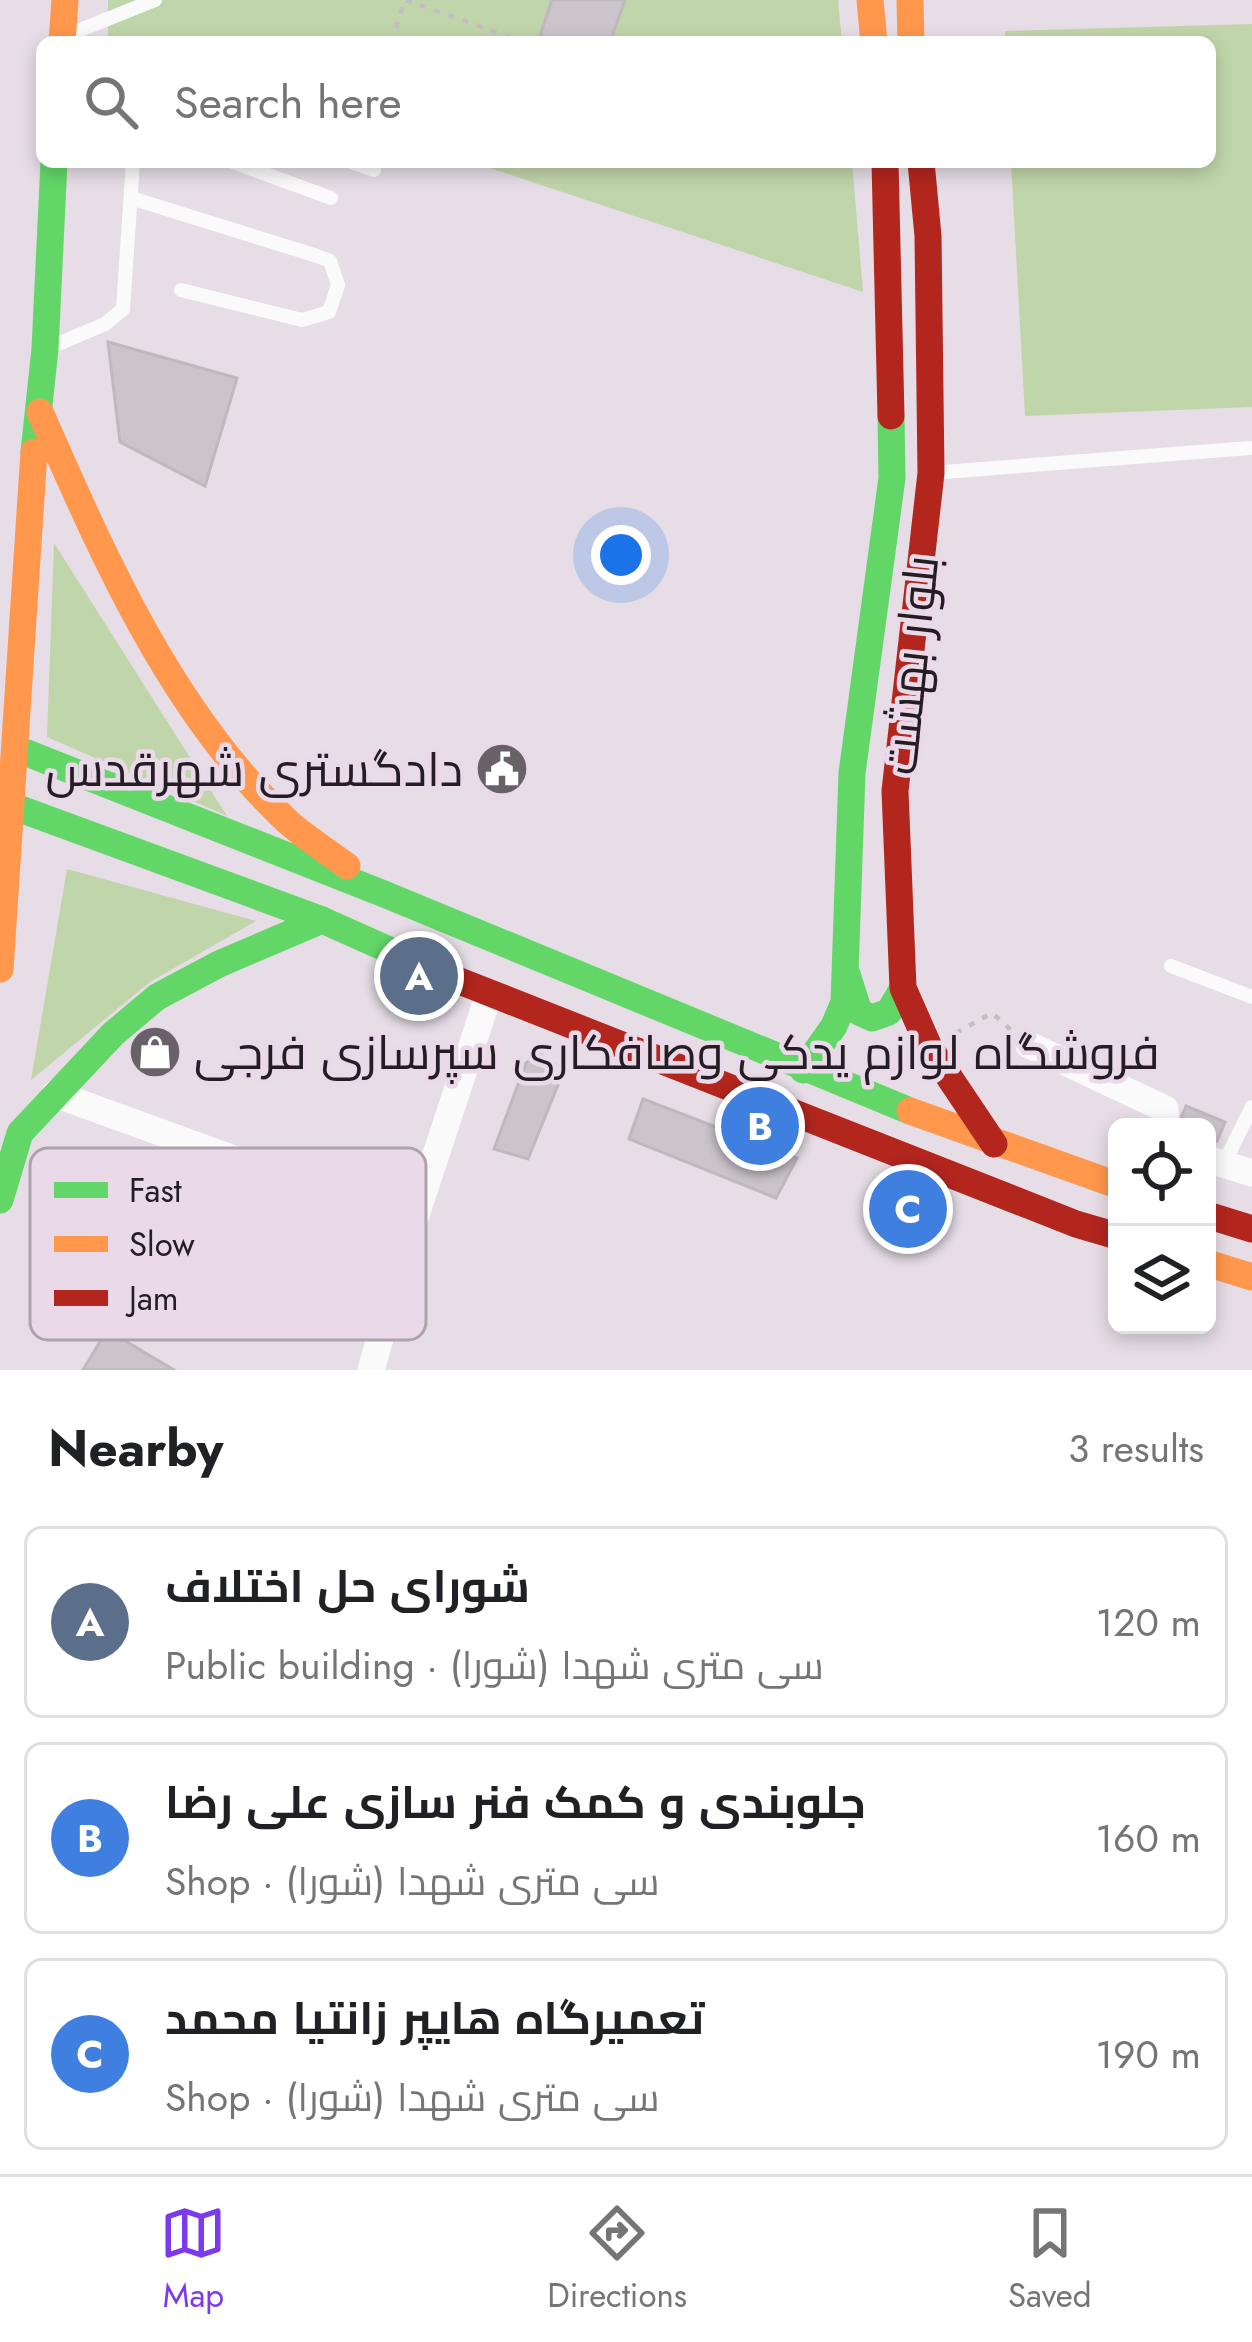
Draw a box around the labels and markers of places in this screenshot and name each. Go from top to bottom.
place label: دادگستری شهرقدس [45,735,463,804]
public building icon: دادگستری شهرقدس [474,741,530,797]
pin: A [380,931,458,1021]
place label: فروشگاه لوازم یدکی وصافکاری سپرسازی فرجی [194,1018,1160,1087]
shop icon: فروشگاه لوازم یدکی وصافکاری سپرسازی فرجی [127,1024,183,1080]
pin: B [721,1081,799,1171]
pin: C [869,1164,947,1254]

